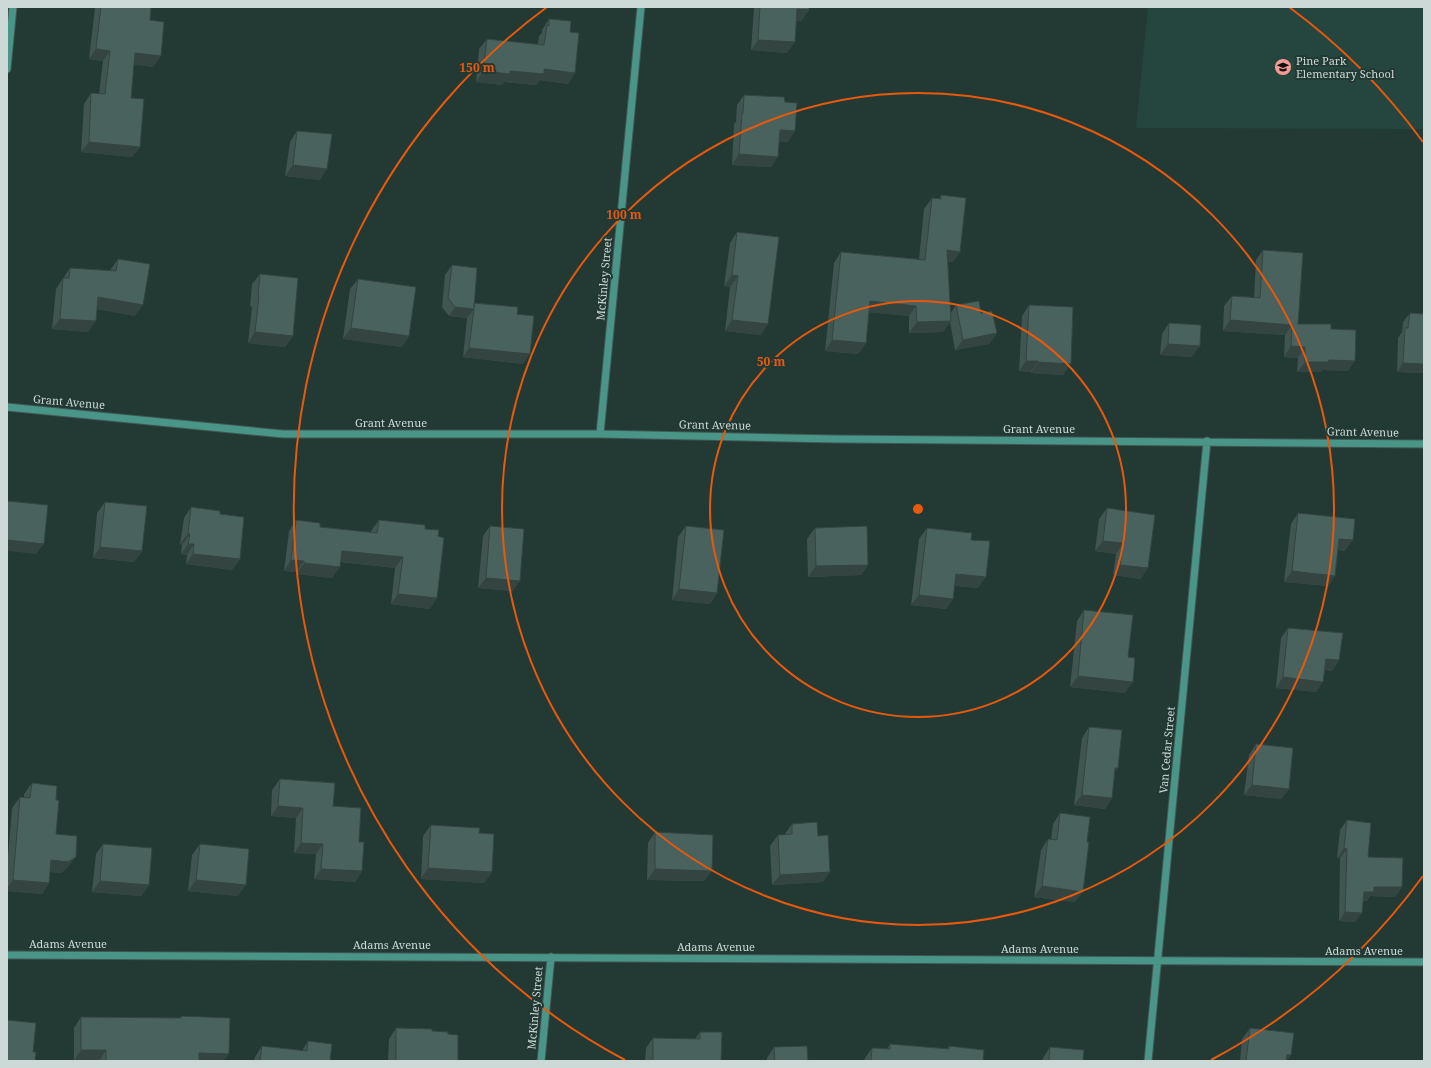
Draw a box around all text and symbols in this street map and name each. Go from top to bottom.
place label: Pine Park Elementary School [1296,53,1395,81]
school or university icon: Pine Park Elementary School [1273,57,1293,77]
text: 150 m [459,59,495,76]
text: 100 m [606,206,642,223]
street label: McKinley Street [592,237,615,321]
text: 50 m [757,353,785,370]
street label: Grant Avenue [32,391,106,412]
street label: Grant Avenue [355,415,427,430]
street label: Grant Avenue [679,416,751,433]
street label: Grant Avenue [1003,421,1075,436]
street label: Grant Avenue [1327,423,1399,440]
centre of rings [911,502,925,516]
street label: Van Cedar Street [1155,706,1178,794]
street label: Adams Avenue [29,936,107,951]
street label: Adams Avenue [353,937,431,952]
street label: Adams Avenue [677,939,755,954]
street label: Adams Avenue [1001,941,1079,956]
street label: Adams Avenue [1325,943,1403,958]
street label: McKinley Street [523,966,546,1050]

